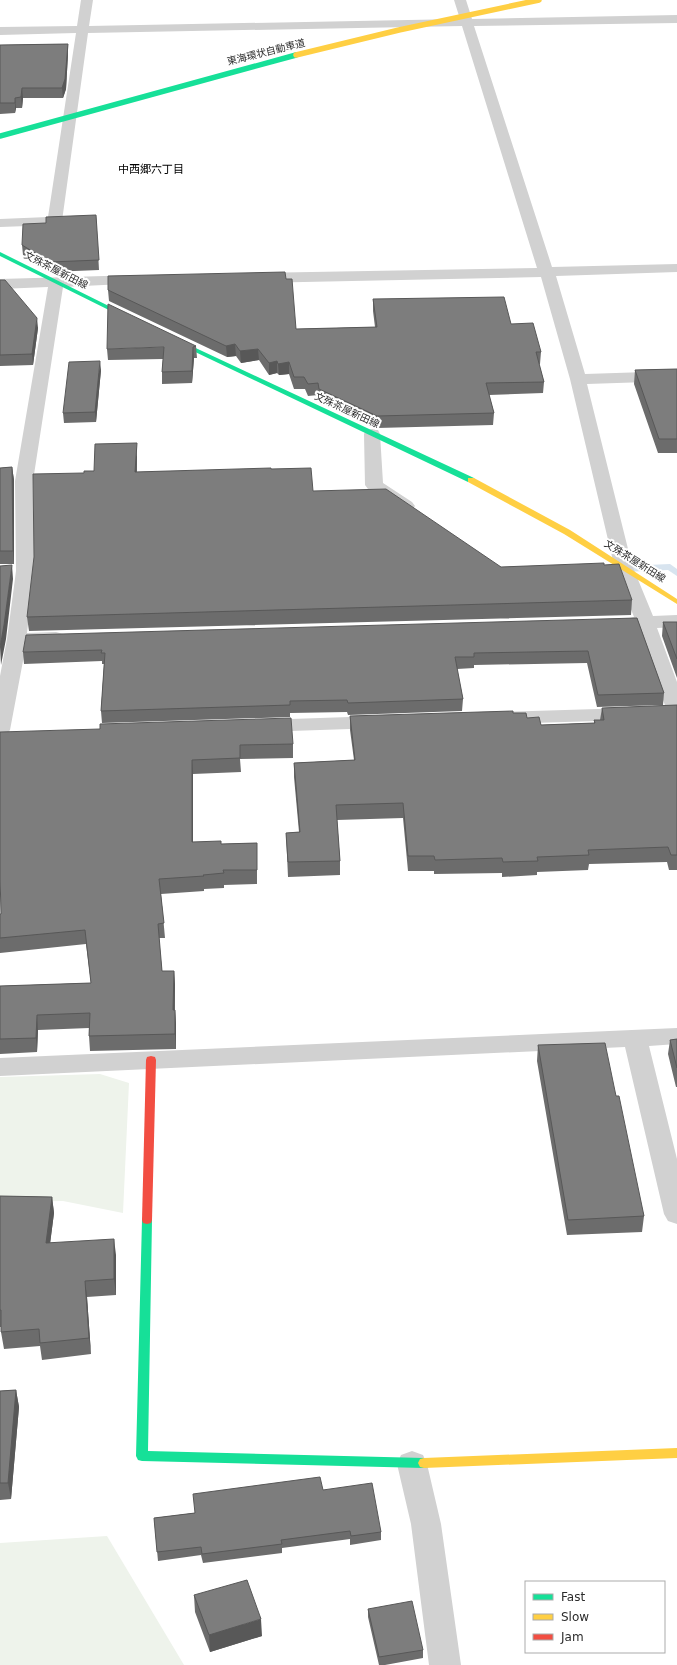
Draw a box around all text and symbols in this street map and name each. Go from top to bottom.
street label: 東海環状自動車道 [226,37,306,67]
district label: 中西郷六丁目 [118,163,184,176]
street label: 文殊茶屋新田線 [22,249,90,291]
street label: 文殊茶屋新田線 [313,390,381,430]
street label: 文殊茶屋新田線 [602,538,668,584]
legend [525,1581,665,1653]
text: Fast [561,1590,585,1604]
text: Slow [561,1610,589,1624]
text: Jam [560,1630,584,1644]

